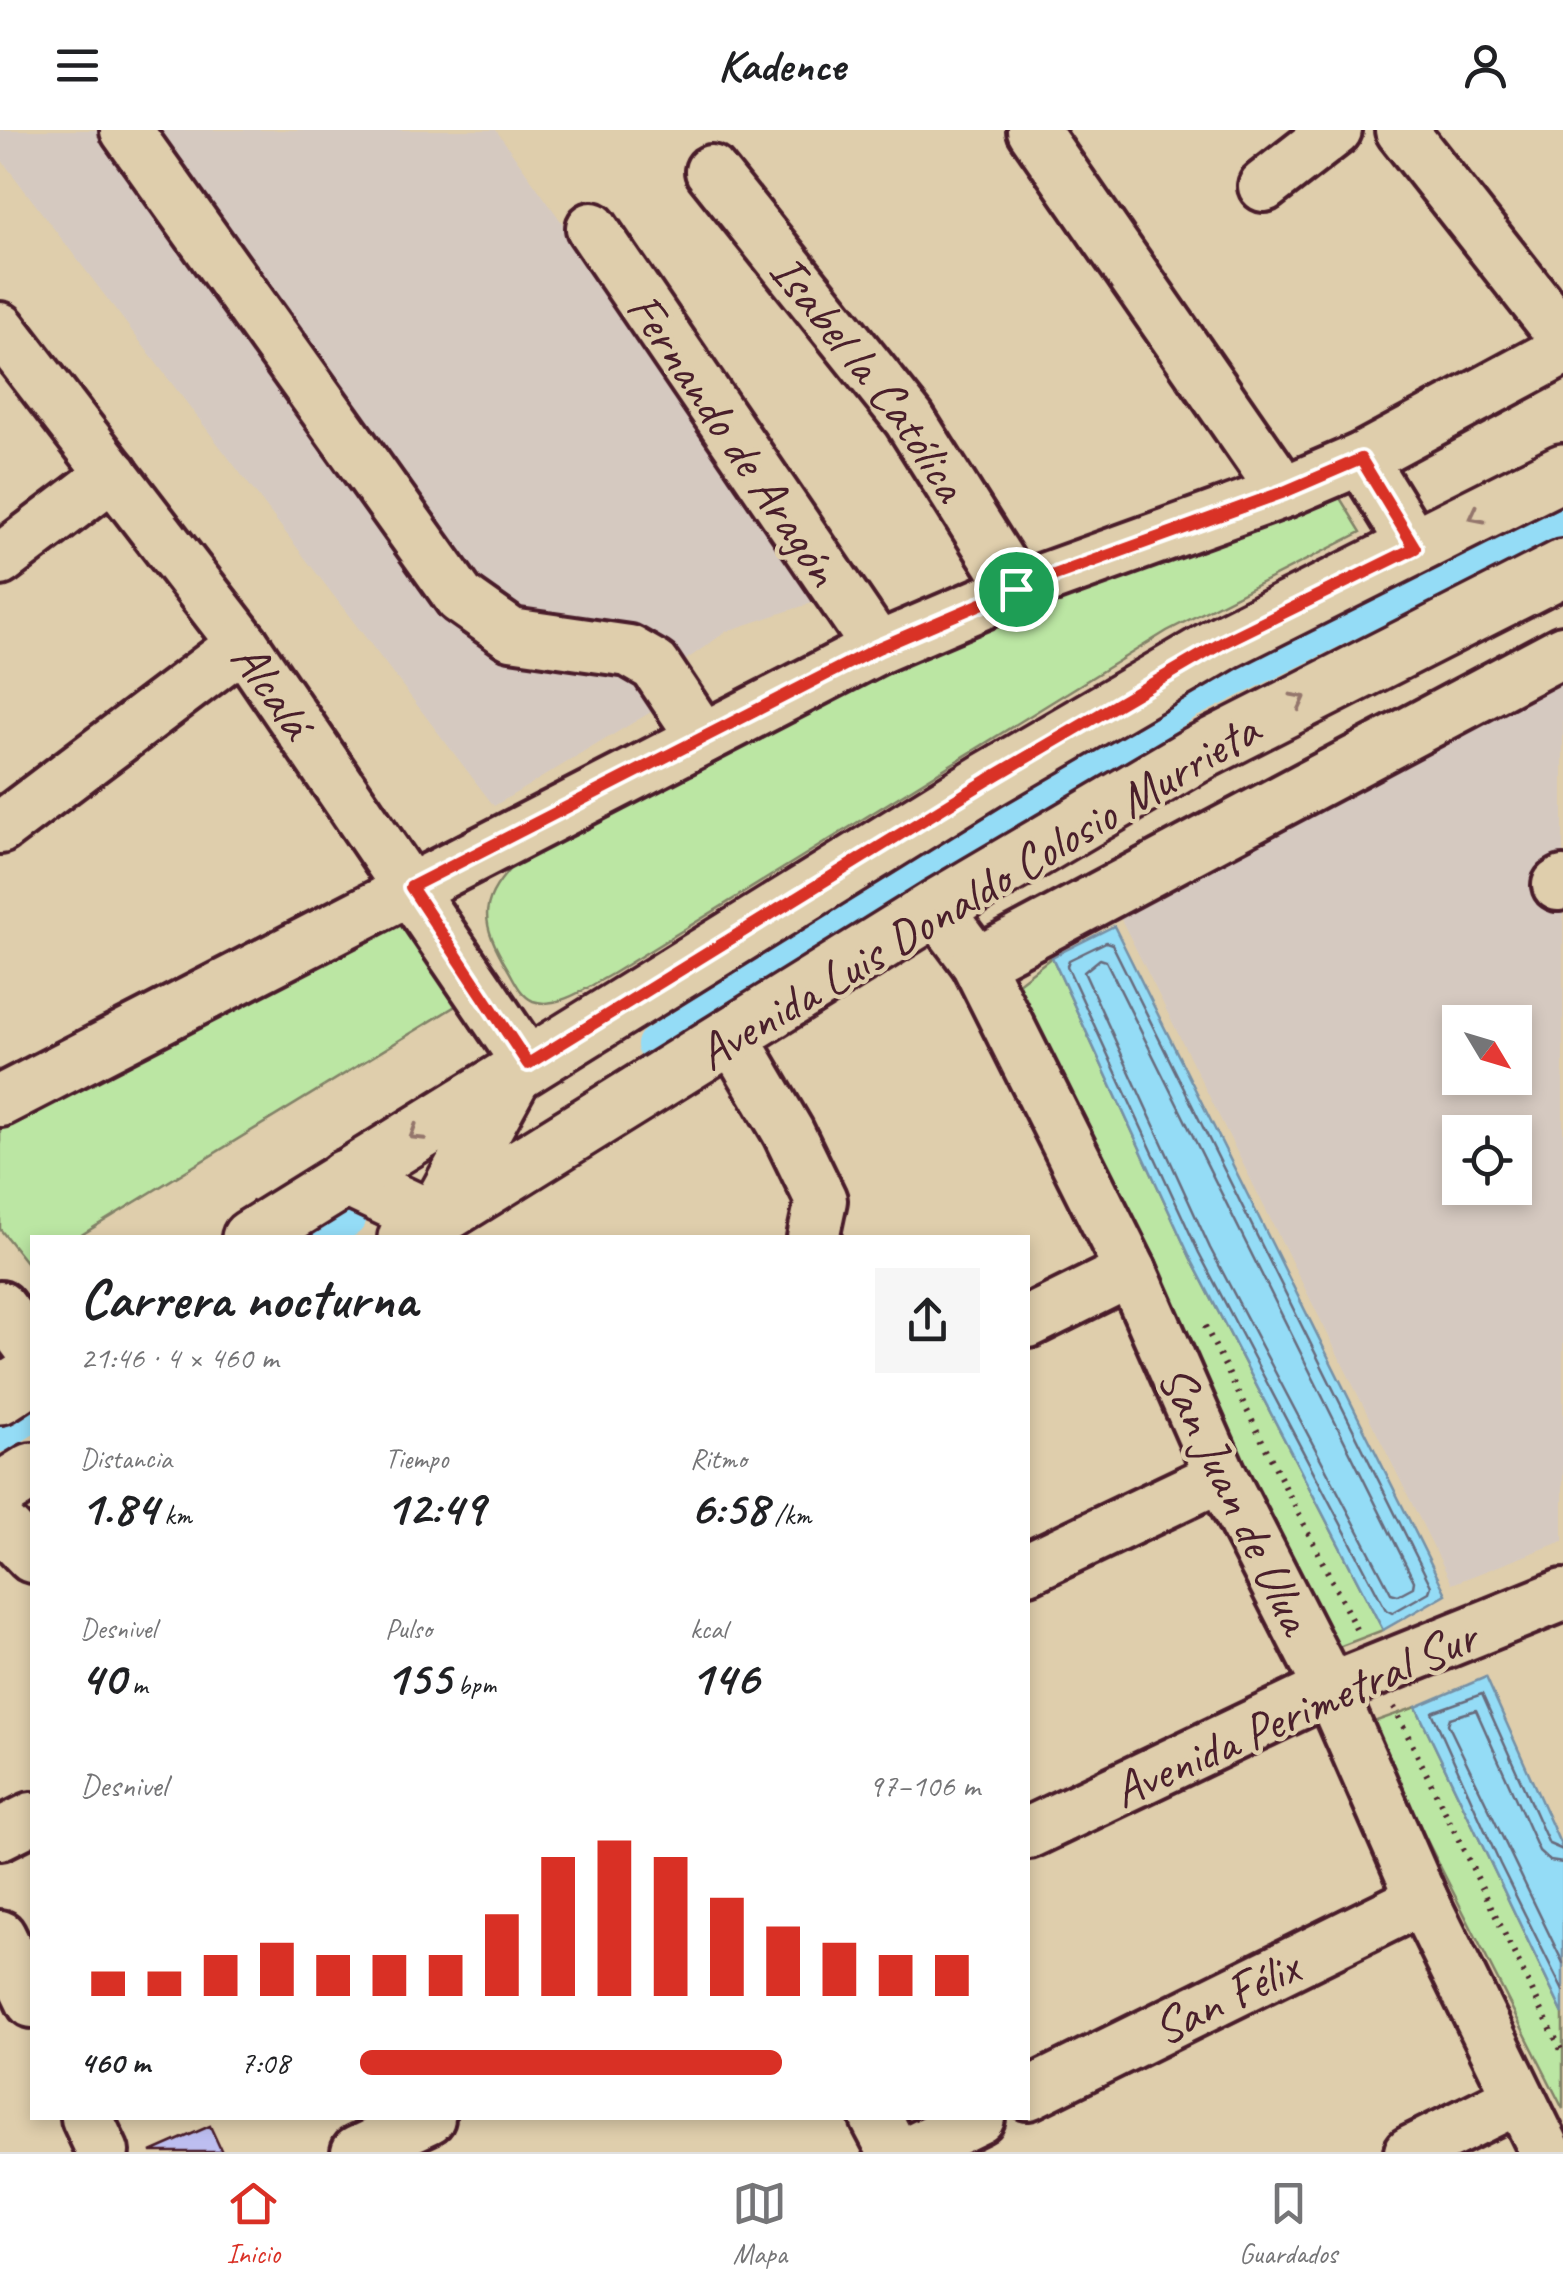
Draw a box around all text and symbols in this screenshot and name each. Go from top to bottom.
text: Kadence [718,37,845,94]
icon: menu [50,38,105,93]
icon: person [1458,38,1513,93]
street label: Isabel la Católica [756,241,983,515]
street label: Fernando de Aragón [613,280,856,599]
one-way arrow [1469,504,1487,523]
pin [974,547,1059,632]
icon: arrive [989,562,1044,617]
street label: Alcalá [217,630,331,754]
one-way arrow [1288,693,1306,712]
street label: Avenida Luis Donaldo Colosio Murrieta [685,697,1273,1084]
north arrow [1442,1005,1532,1095]
map controls [1442,1005,1532,1205]
button: locate [1442,1115,1532,1205]
one-way arrow [409,1122,427,1141]
text: Carrera nocturna [80,1264,417,1334]
button: share [875,1268,980,1373]
text: 21:46 · 4 × 460 m [80,1337,278,1378]
street label: San Juan de Ulua [1144,1354,1330,1647]
text: Distancia [80,1441,172,1476]
text: Tiempo [385,1441,448,1476]
text: Ritmo [690,1441,747,1476]
text: 1.84 [80,1476,157,1539]
text: 12:49 [385,1476,484,1539]
text: 6:58 [690,1476,768,1539]
text: km [157,1497,192,1532]
text: /km [768,1497,811,1532]
street label: Avenida Perimetral Sur [1103,1603,1490,1822]
text: Desnivel [80,1611,156,1646]
text: Pulso [385,1611,432,1646]
text: kcal [690,1611,727,1646]
text: 40 [80,1646,125,1709]
text: 155 [385,1646,451,1709]
text: 146 [690,1646,759,1709]
text: m [125,1667,147,1702]
text: bpm [451,1667,496,1702]
text: Desnivel [80,1765,167,1806]
text: 97–106 m [868,1765,980,1806]
street label: San Félix [1142,1933,1312,2060]
text: 460 m [80,2042,150,2083]
text: 7:08 [240,2042,290,2083]
tab: Inicio [226,2176,281,2271]
tab: Mapa [732,2176,787,2271]
tab: Guardados [1239,2176,1337,2271]

